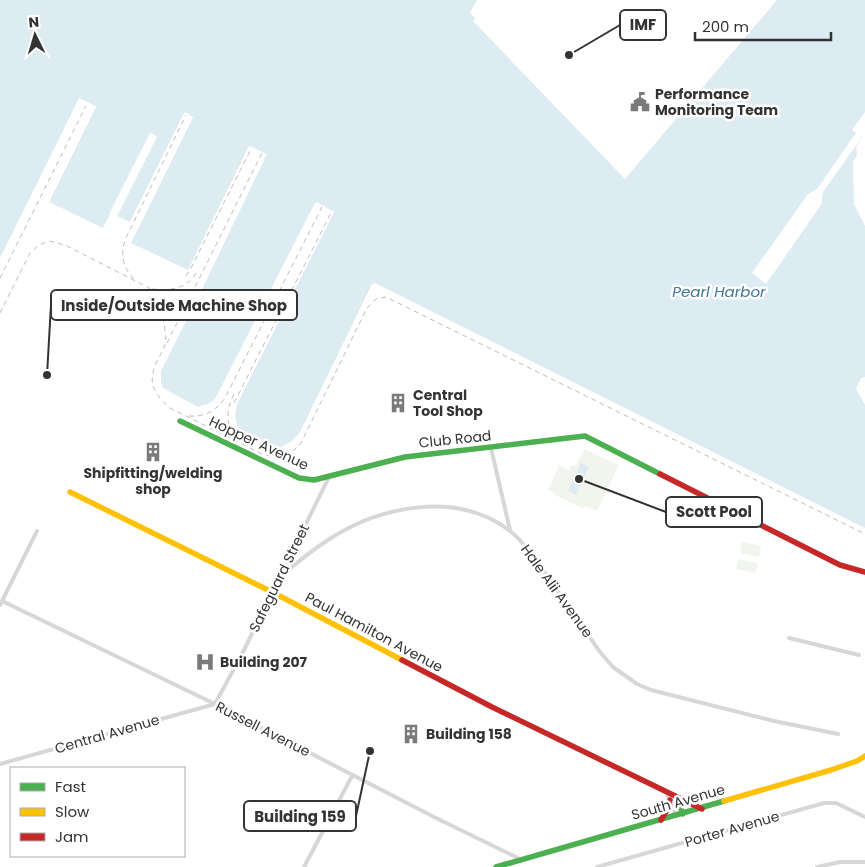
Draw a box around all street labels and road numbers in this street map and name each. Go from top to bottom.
street label: Hopper Avenue [206,411,312,475]
street label: Club Road [418,425,492,453]
street label: Safeguard Street [244,520,314,636]
street label: Hale Alii Avenue [516,540,598,642]
street label: Paul Hamilton Avenue [302,587,447,677]
street label: Russell Avenue [212,696,314,762]
street label: Central Avenue [52,709,162,758]
street label: South Avenue [629,779,727,825]
street label: Porter Avenue [682,806,782,852]

